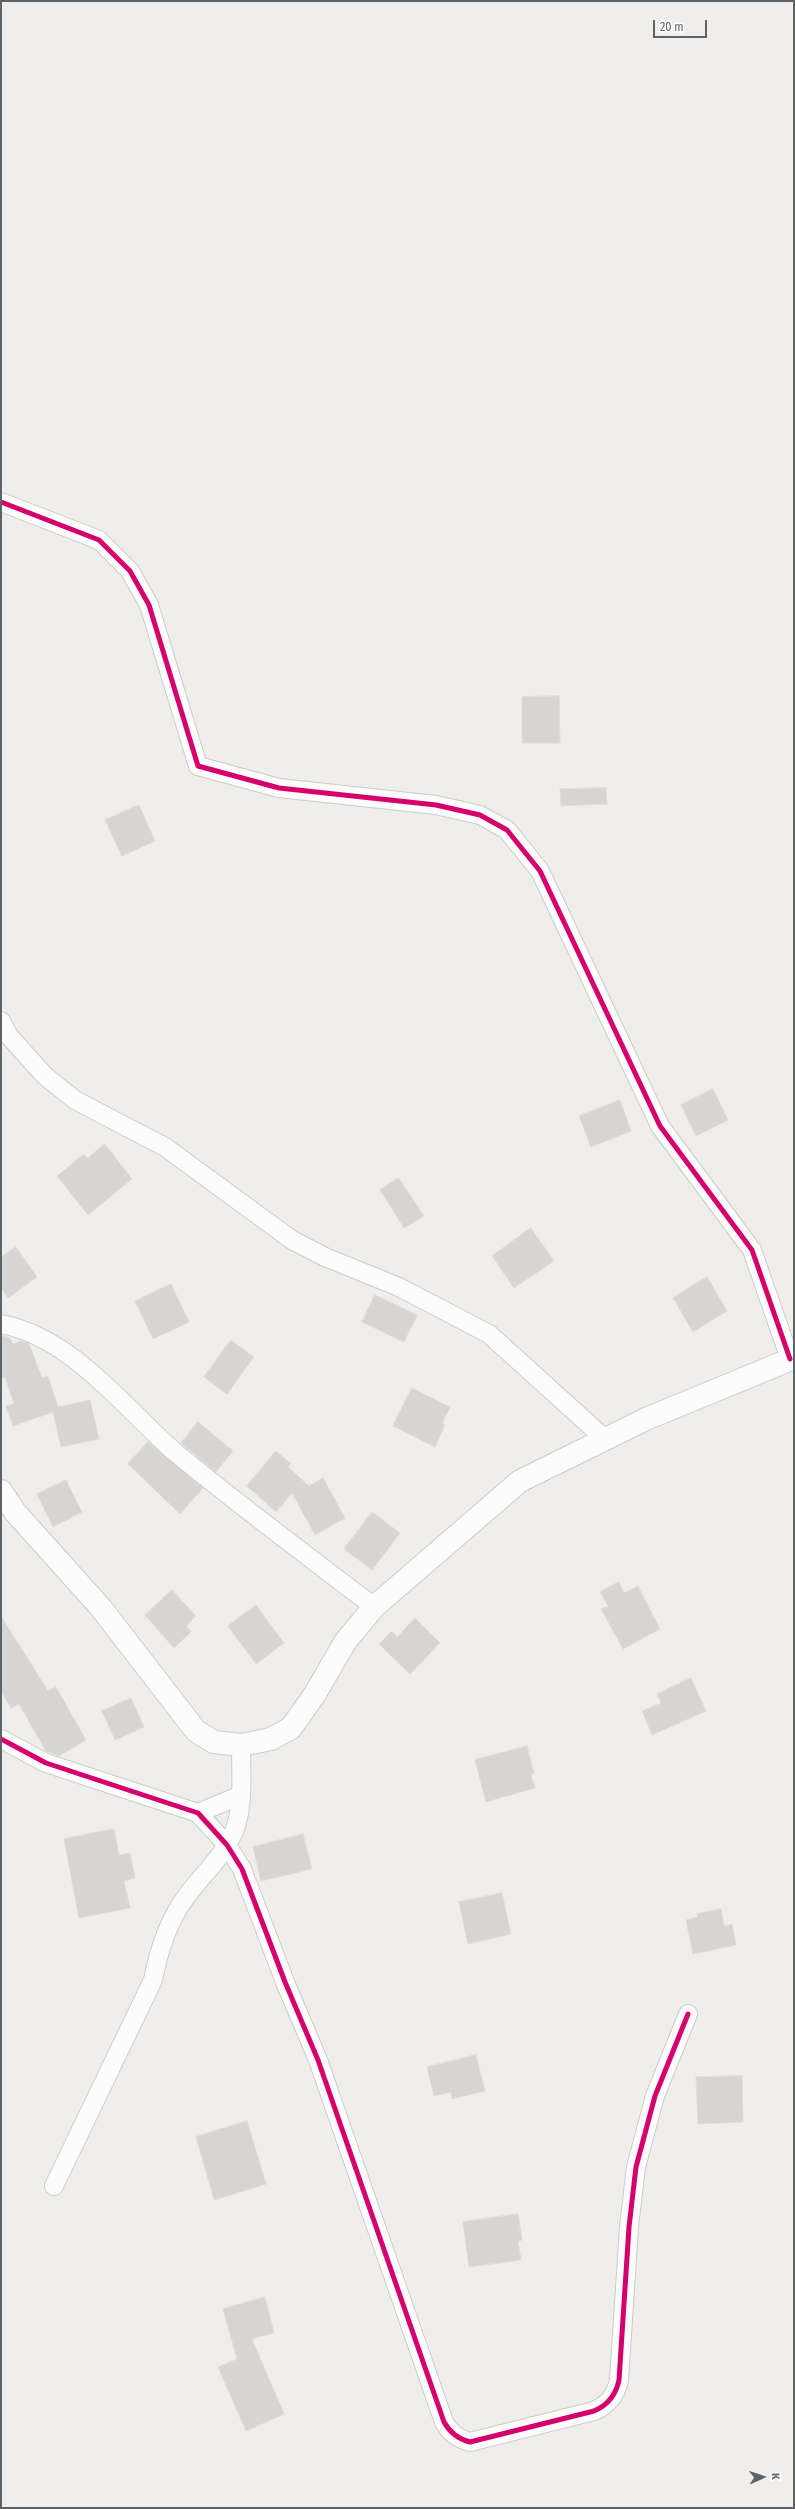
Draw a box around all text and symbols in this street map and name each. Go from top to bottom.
scale bar [655,12,709,38]
text: 20 m [660,20,684,34]
north arrow [743,2457,783,2497]
text: K [769,2473,782,2480]

